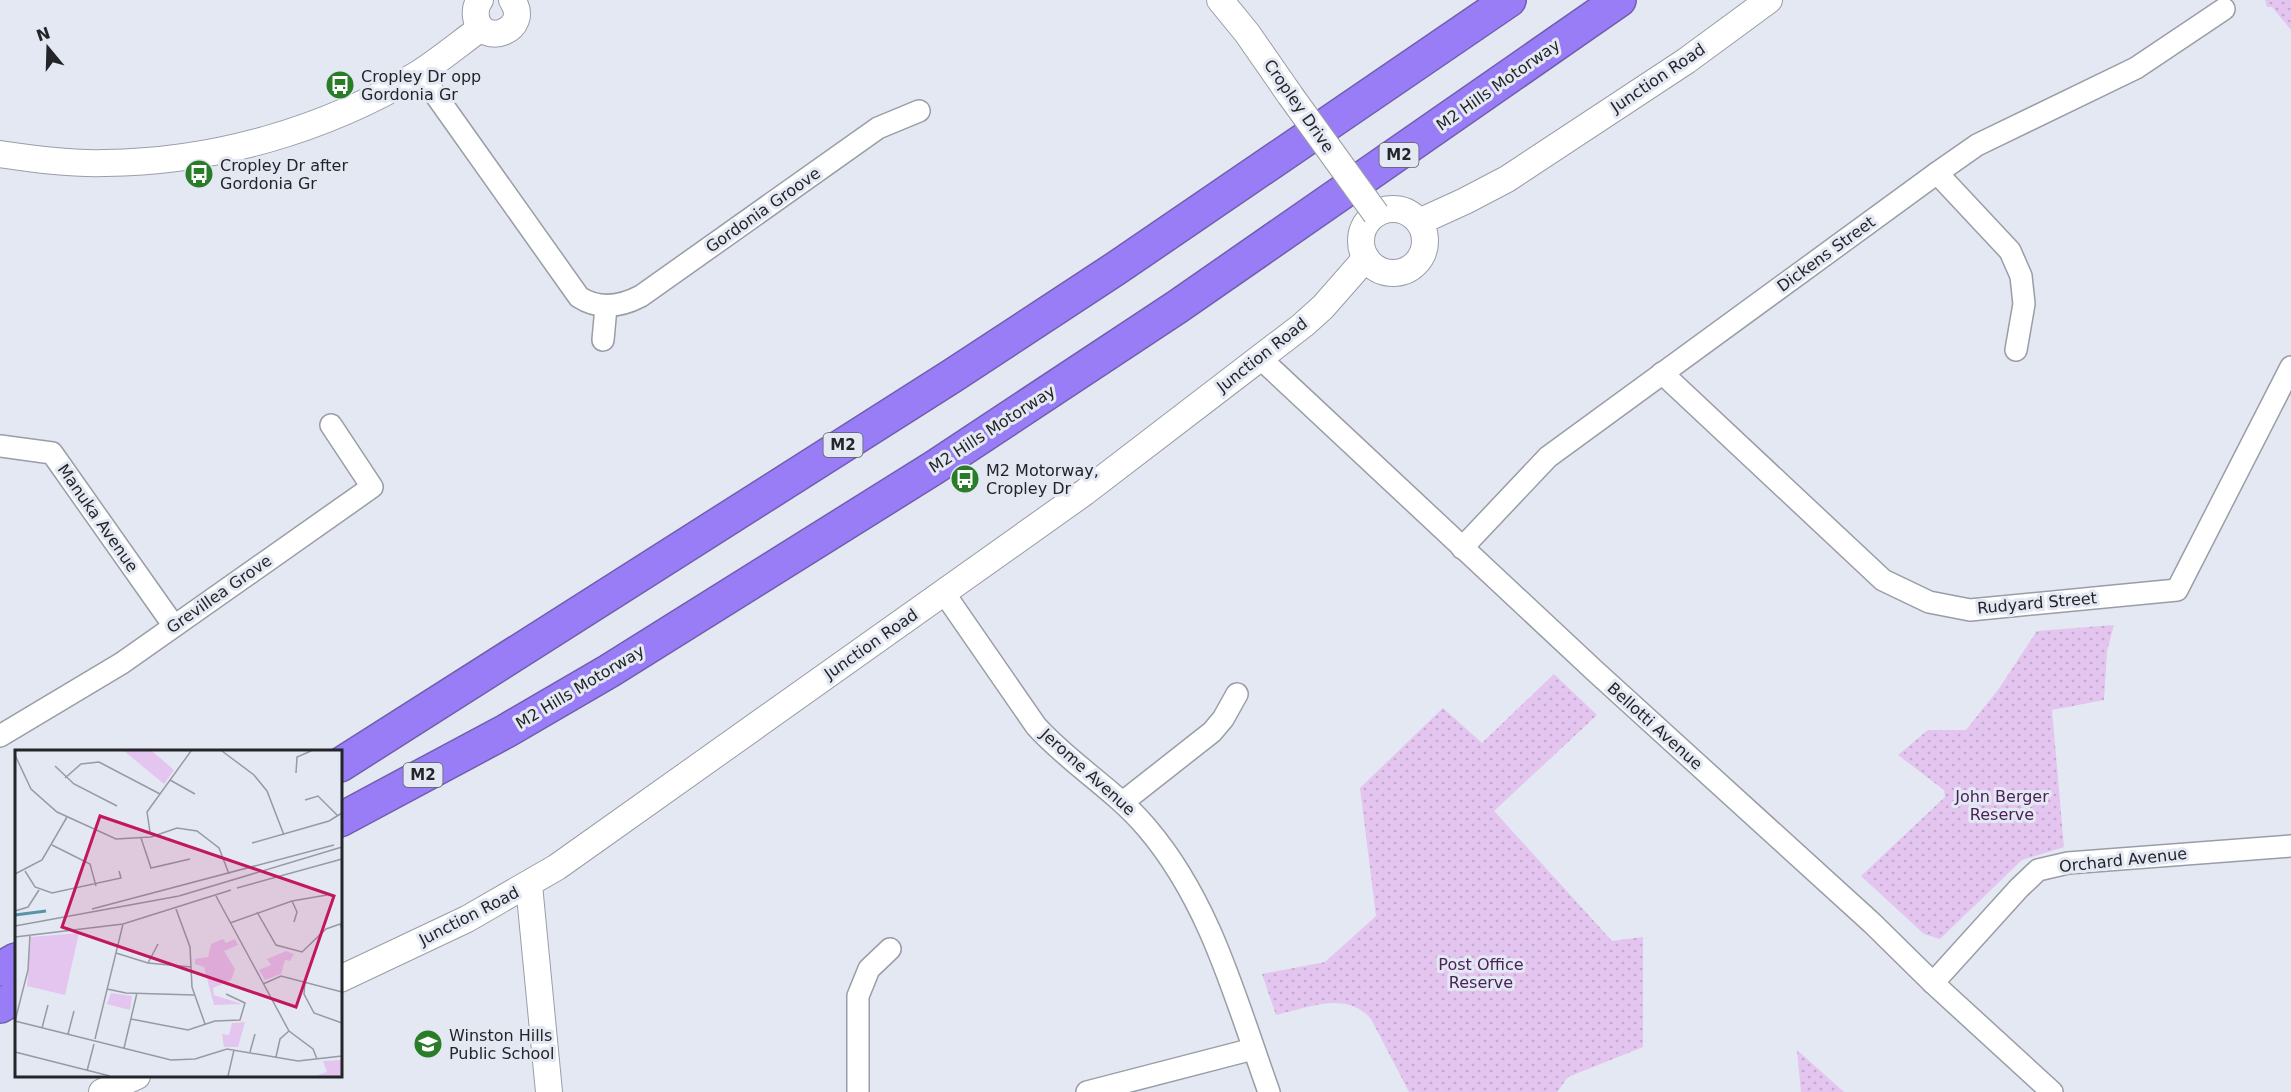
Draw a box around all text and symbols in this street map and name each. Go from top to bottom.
north arrow [18,18,78,78]
text: N [34,23,53,45]
street label: M2 Hills Motorway [1433,35,1563,135]
street label: Junction Road [1606,39,1709,117]
street label: Cropley Drive [1260,56,1338,156]
place label: Cropley Dr opp Gordonia Gr [361,67,481,104]
bus stop icon: Cropley Dr opp Gordonia Gr [324,69,356,101]
road number: M2 [1380,143,1418,167]
place label: Cropley Dr after Gordonia Gr [220,156,348,193]
bus stop icon: Cropley Dr after Gordonia Gr [183,158,215,190]
street label: Gordonia Groove [702,163,824,257]
street label: Dickens Street [1773,212,1879,296]
street label: Junction Road [1212,314,1311,397]
street label: M2 Hills Motorway [925,381,1059,477]
road number: M2 [824,433,862,457]
street label: Manuka Avenue [54,460,142,576]
place label: M2 Motorway, Cropley Dr [986,461,1099,498]
bus stop icon: M2 Motorway, Cropley Dr [949,463,981,495]
street label: Grevillea Grove [163,551,275,637]
street label: Rudyard Street [1976,588,2098,618]
street label: Junction Road [820,605,921,684]
street label: M2 Hills Motorway [512,641,648,733]
street label: Bellotti Avenue [1604,678,1706,774]
street label: Jerome Avenue [1036,724,1139,819]
inset map [15,750,342,1077]
road number: M2 [404,763,442,787]
park label: John Berger Reserve [1954,787,2049,824]
street label: Orchard Avenue [2058,844,2188,876]
street label: Junction Road [415,883,522,950]
park label: Post Office Reserve [1438,955,1524,992]
place label: Winston Hills Public School [449,1026,555,1063]
school or university icon: Winston Hills Public School [412,1028,444,1060]

